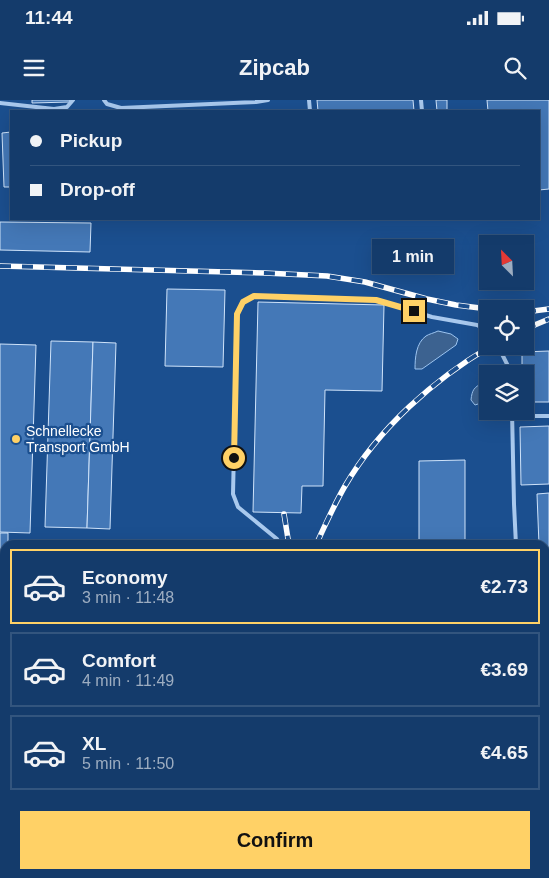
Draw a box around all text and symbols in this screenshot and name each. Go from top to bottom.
text: 11:44 [25,7,73,28]
icon: menu [20,54,48,82]
icon: search [501,54,529,82]
text: Zipcab [239,55,310,80]
text: Pickup [60,130,122,151]
text: Drop-off [60,179,135,200]
north arrow [479,235,534,290]
map controls [479,235,534,420]
callout: 1 min [373,238,455,274]
text: 1 min [392,248,434,265]
route end [403,300,425,322]
button: locate [479,300,534,355]
button: layers [479,365,534,420]
place label: Schnellecke Transport GmbH [26,423,130,455]
marker: Schnellecke Transport GmbH [10,433,22,445]
route start [223,447,245,469]
icon: car [22,564,67,609]
text: Economy [82,567,168,588]
text: €2.73 [480,576,528,597]
text: 3 min · 11:48 [82,589,174,606]
icon: car [22,647,67,692]
text: Comfort [82,650,156,671]
text: €3.69 [480,659,528,680]
text: 4 min · 11:49 [82,672,174,689]
icon: car [22,730,67,775]
text: XL [82,733,106,754]
text: €4.65 [480,742,528,763]
text: 5 min · 11:50 [82,755,174,772]
button: Confirm [20,811,530,869]

